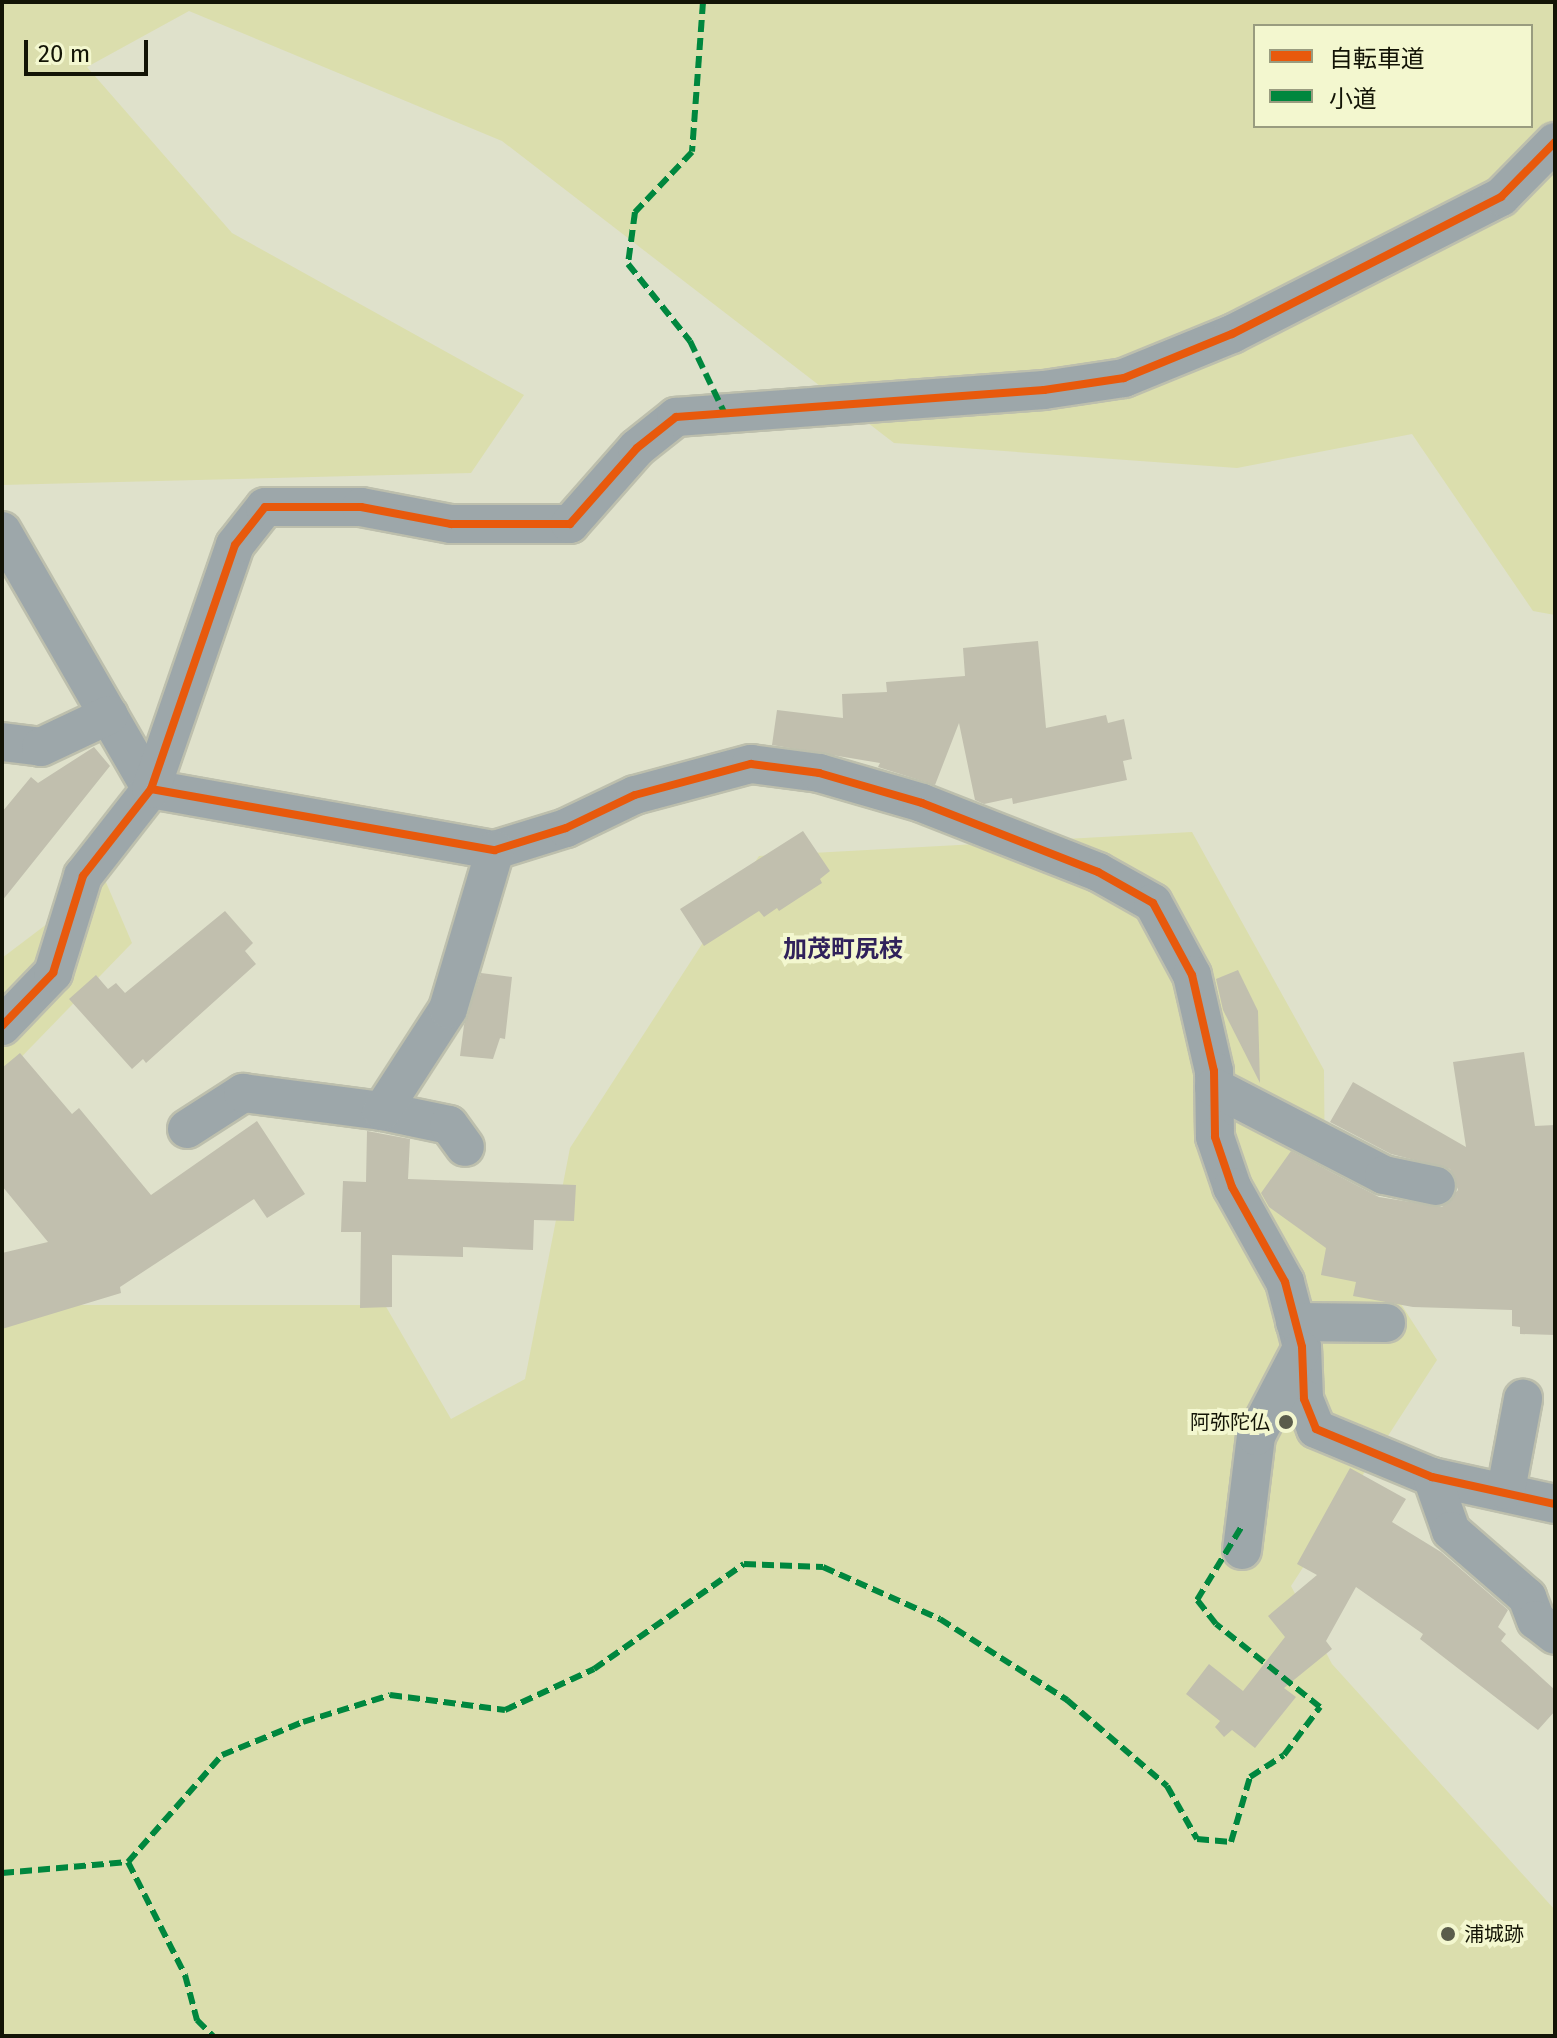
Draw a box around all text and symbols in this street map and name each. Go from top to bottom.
scale bar [28,24,152,74]
legend [1253,24,1533,128]
text: 20 m [38,40,90,68]
text: 自転車道 [1329,45,1425,73]
text: 小道 [1329,85,1377,113]
district label: 加茂町尻枝 [783,936,903,964]
place label: 阿弥陀仏 [1190,1410,1270,1434]
marker: 阿弥陀仏 [1277,1413,1295,1431]
place label: 浦城跡 [1464,1922,1524,1946]
marker: 浦城跡 [1439,1925,1457,1943]

